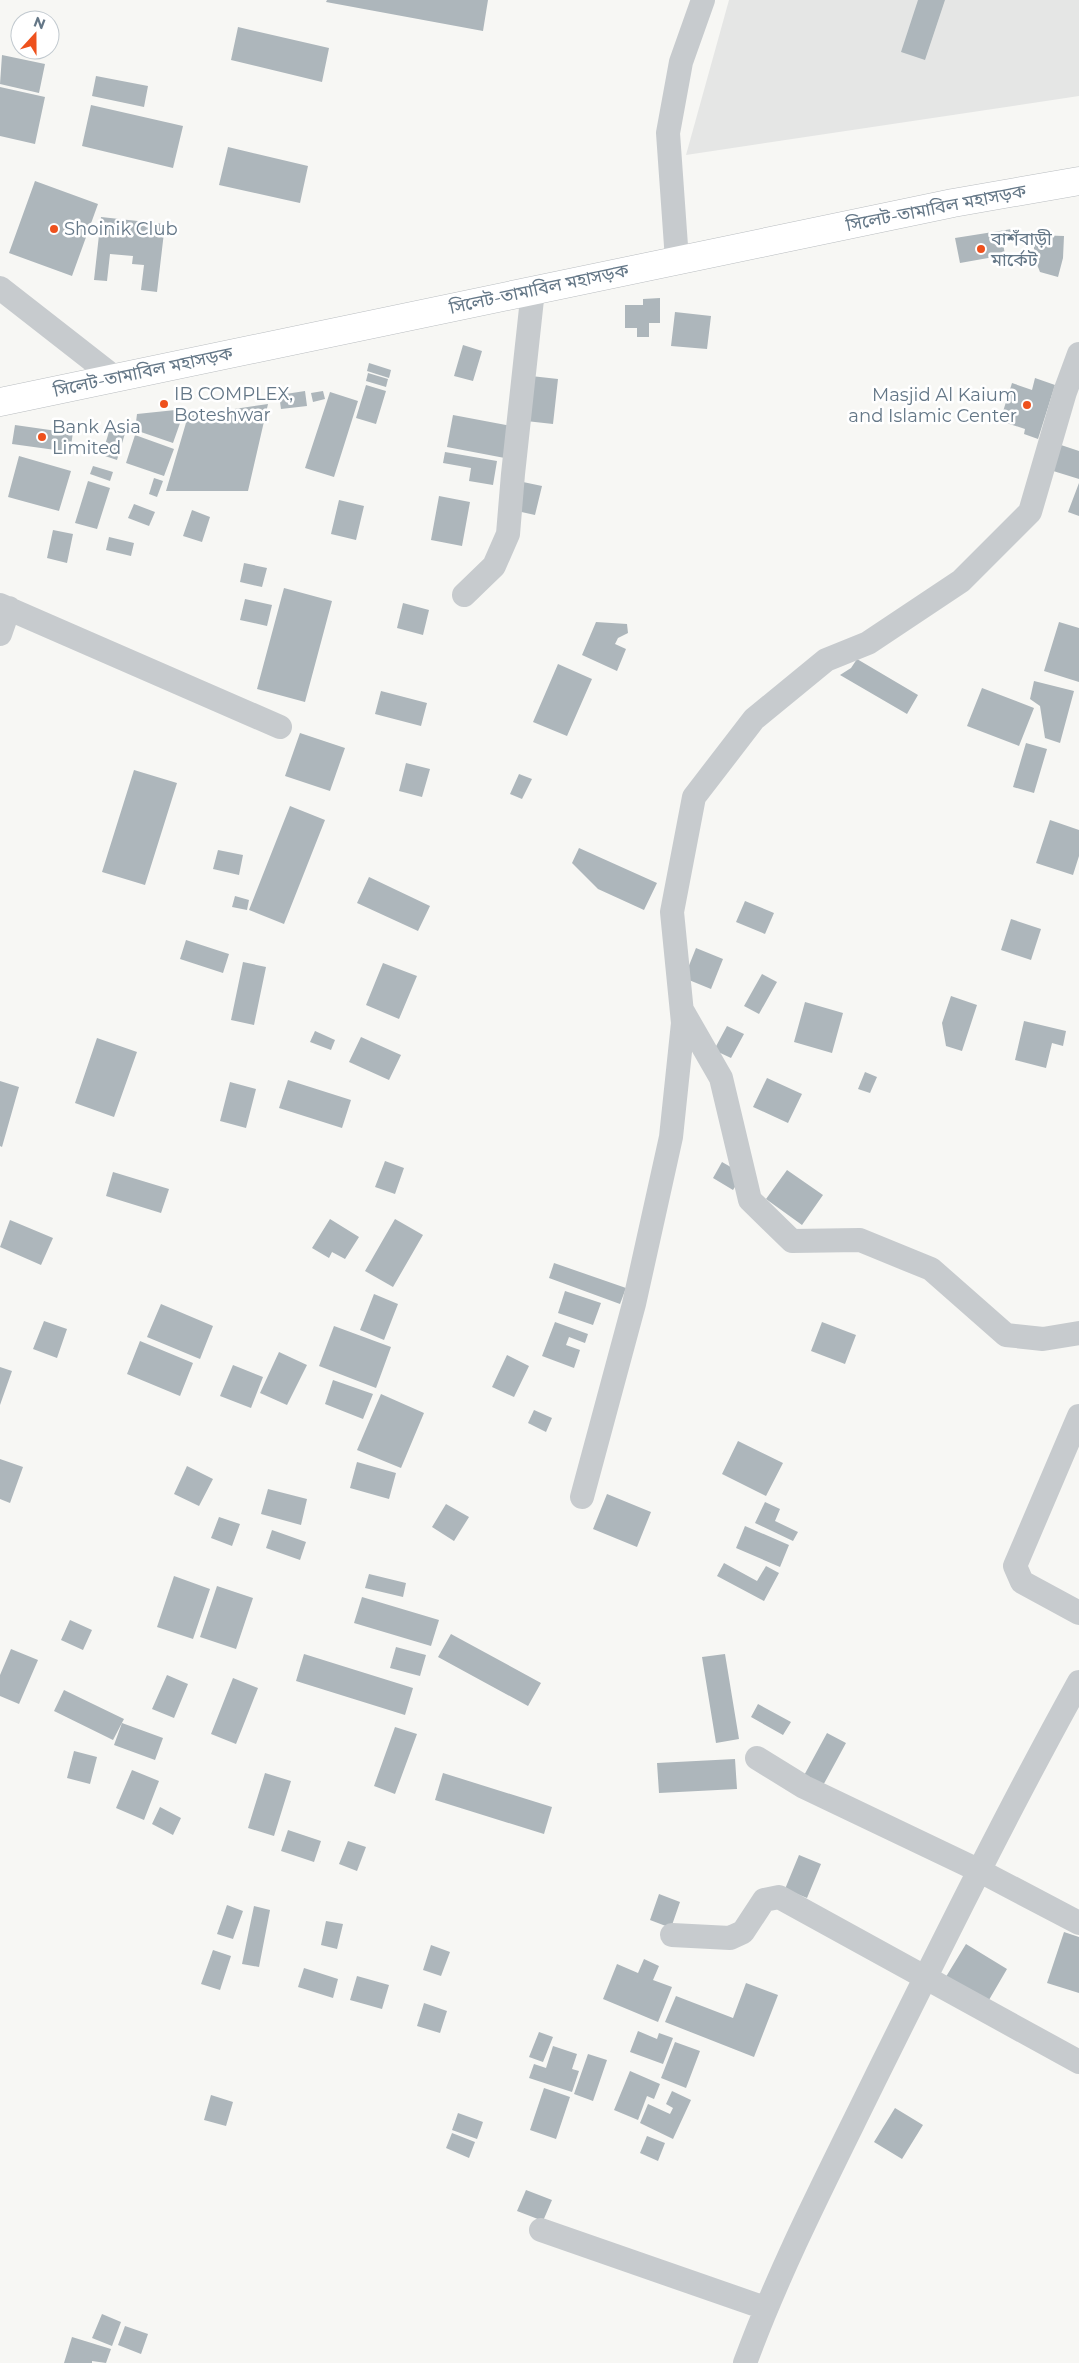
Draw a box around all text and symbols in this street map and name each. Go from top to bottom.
north arrow [10,10,60,60]
text: N [31,12,48,33]
street label: সিলেট-তামাবিল মহাসড়ক [843,180,1028,236]
place label: Shoinik Club [64,218,178,240]
marker: Shoinik Club [48,223,60,235]
place label: বাশঁবাড়ী মার্কেট [990,228,1052,271]
marker: বাশঁবাড়ী মার্কেট [975,243,987,255]
street label: সিলেট-তামাবিল মহাসড়ক [446,259,631,319]
street label: সিলেট-তামাবিল মহাসড়ক [50,342,235,402]
place label: IB COMPLEX, Boteshwar [174,383,293,426]
place label: Masjid Al Kaium and Islamic Center [848,384,1017,427]
marker: IB COMPLEX, Boteshwar [158,398,170,410]
marker: Masjid Al Kaium and Islamic Center [1021,399,1033,411]
place label: Bank Asia Limited [52,416,141,459]
marker: Bank Asia Limited [36,431,48,443]

